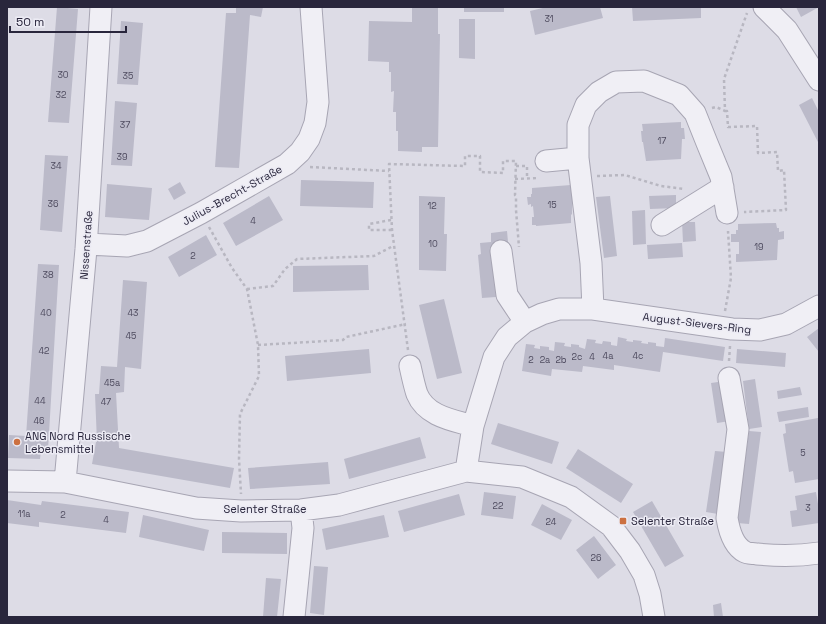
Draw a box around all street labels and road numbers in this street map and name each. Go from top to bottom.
street label: Julius-Brecht-Straße [180,162,284,228]
street label: Nissenstraße [77,210,95,280]
street label: August-Sievers-Ring [642,309,752,337]
street label: Selenter Straße [224,502,306,516]

